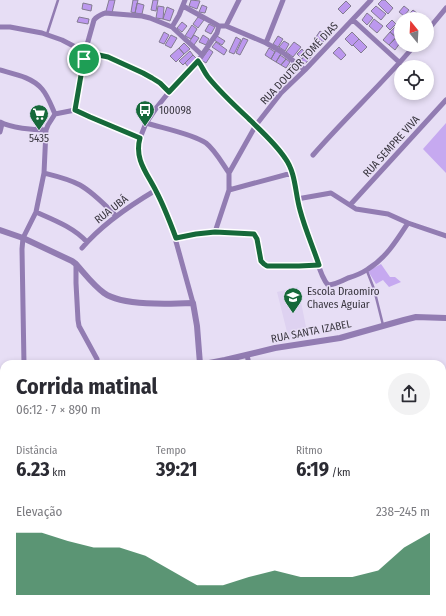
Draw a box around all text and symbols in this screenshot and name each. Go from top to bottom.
north arrow [394,12,434,52]
map controls [394,12,434,100]
street label: RUA DOUTOR TOMÉ DIAS [257,18,341,107]
pin [67,42,101,76]
icon: arrive [73,48,95,70]
button: locate [394,60,434,100]
bus stop icon: 100098 [134,99,156,127]
supermarket icon: 5435 [28,103,50,131]
place label: 100098 [159,104,192,117]
street label: RUA SEMPRE VIVA [360,113,423,180]
place label: 5435 [29,132,49,145]
street label: RUA UBÁ [91,191,131,226]
place label: Escola Draomiro Chaves Aguiar [307,285,380,311]
school or university icon: Escola Draomiro Chaves Aguiar [282,286,304,314]
street label: RUA SANTA IZABEL [270,317,352,346]
text: Corrida matinal [16,373,158,400]
button: share [388,373,430,415]
text: 06:12 · 7 × 890 m [16,402,101,417]
text: Distância [16,444,57,457]
text: Tempo [156,444,186,457]
text: Ritmo [296,444,323,457]
text: 6.23 [16,457,50,481]
text: 39:21 [156,457,198,481]
text: 6:19 [296,457,329,481]
text: km [50,466,66,479]
text: /km [329,466,351,479]
text: Elevação [16,504,62,519]
text: 238–245 m [376,504,430,519]

